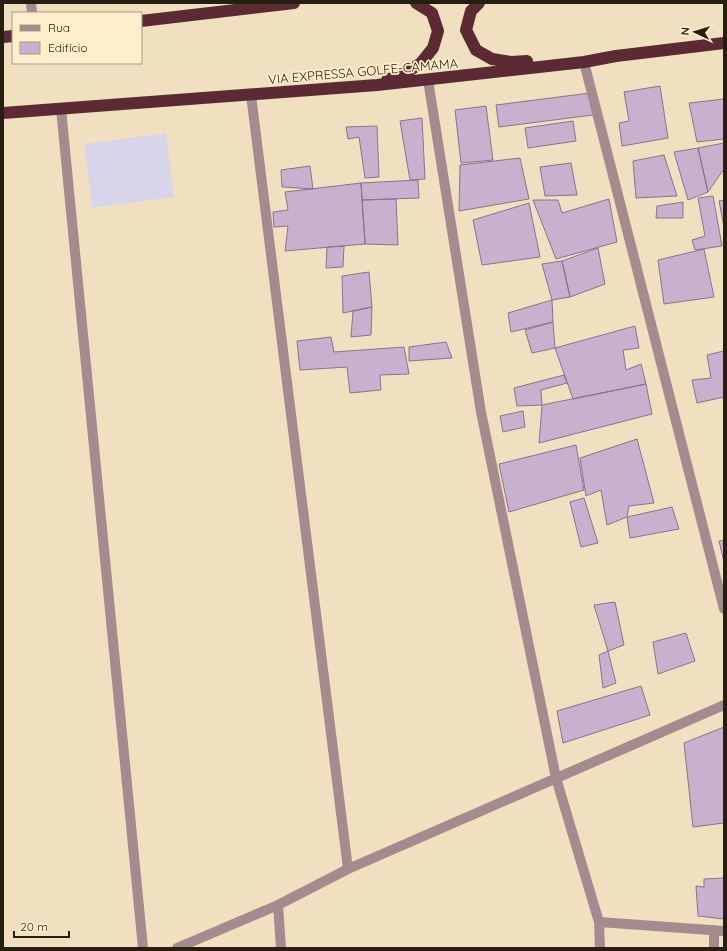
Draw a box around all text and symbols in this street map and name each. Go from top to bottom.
legend [12,12,142,64]
north arrow [675,12,715,52]
text: Rua [48,20,70,35]
text: N [678,27,692,36]
text: Edifício [48,40,88,55]
street label: VIA EXPRESSA GOLFE-CAMAMA [267,55,459,87]
scale bar [14,913,69,939]
text: 20 m [20,919,48,934]

